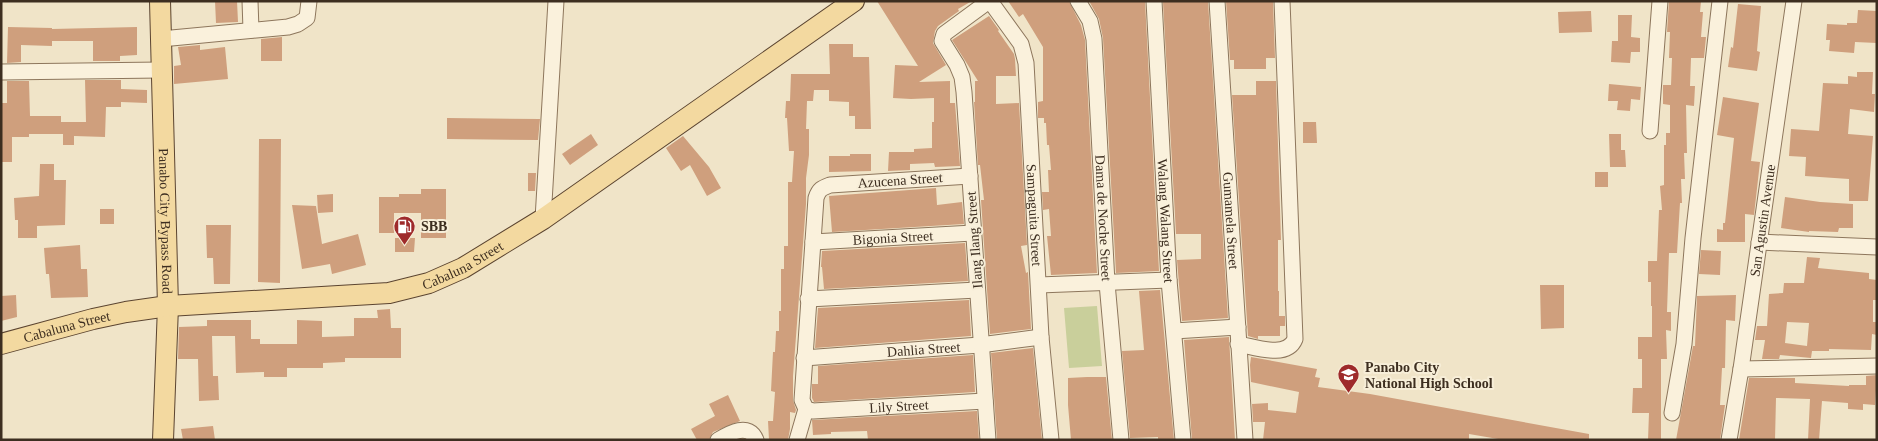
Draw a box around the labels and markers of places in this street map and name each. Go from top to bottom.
fuel station icon: SBB [393,214,417,245]
place label: SBB [421,219,447,234]
place label: Panabo City National High School [1365,360,1493,391]
school or university icon: Panabo City National High School [1337,363,1361,394]

